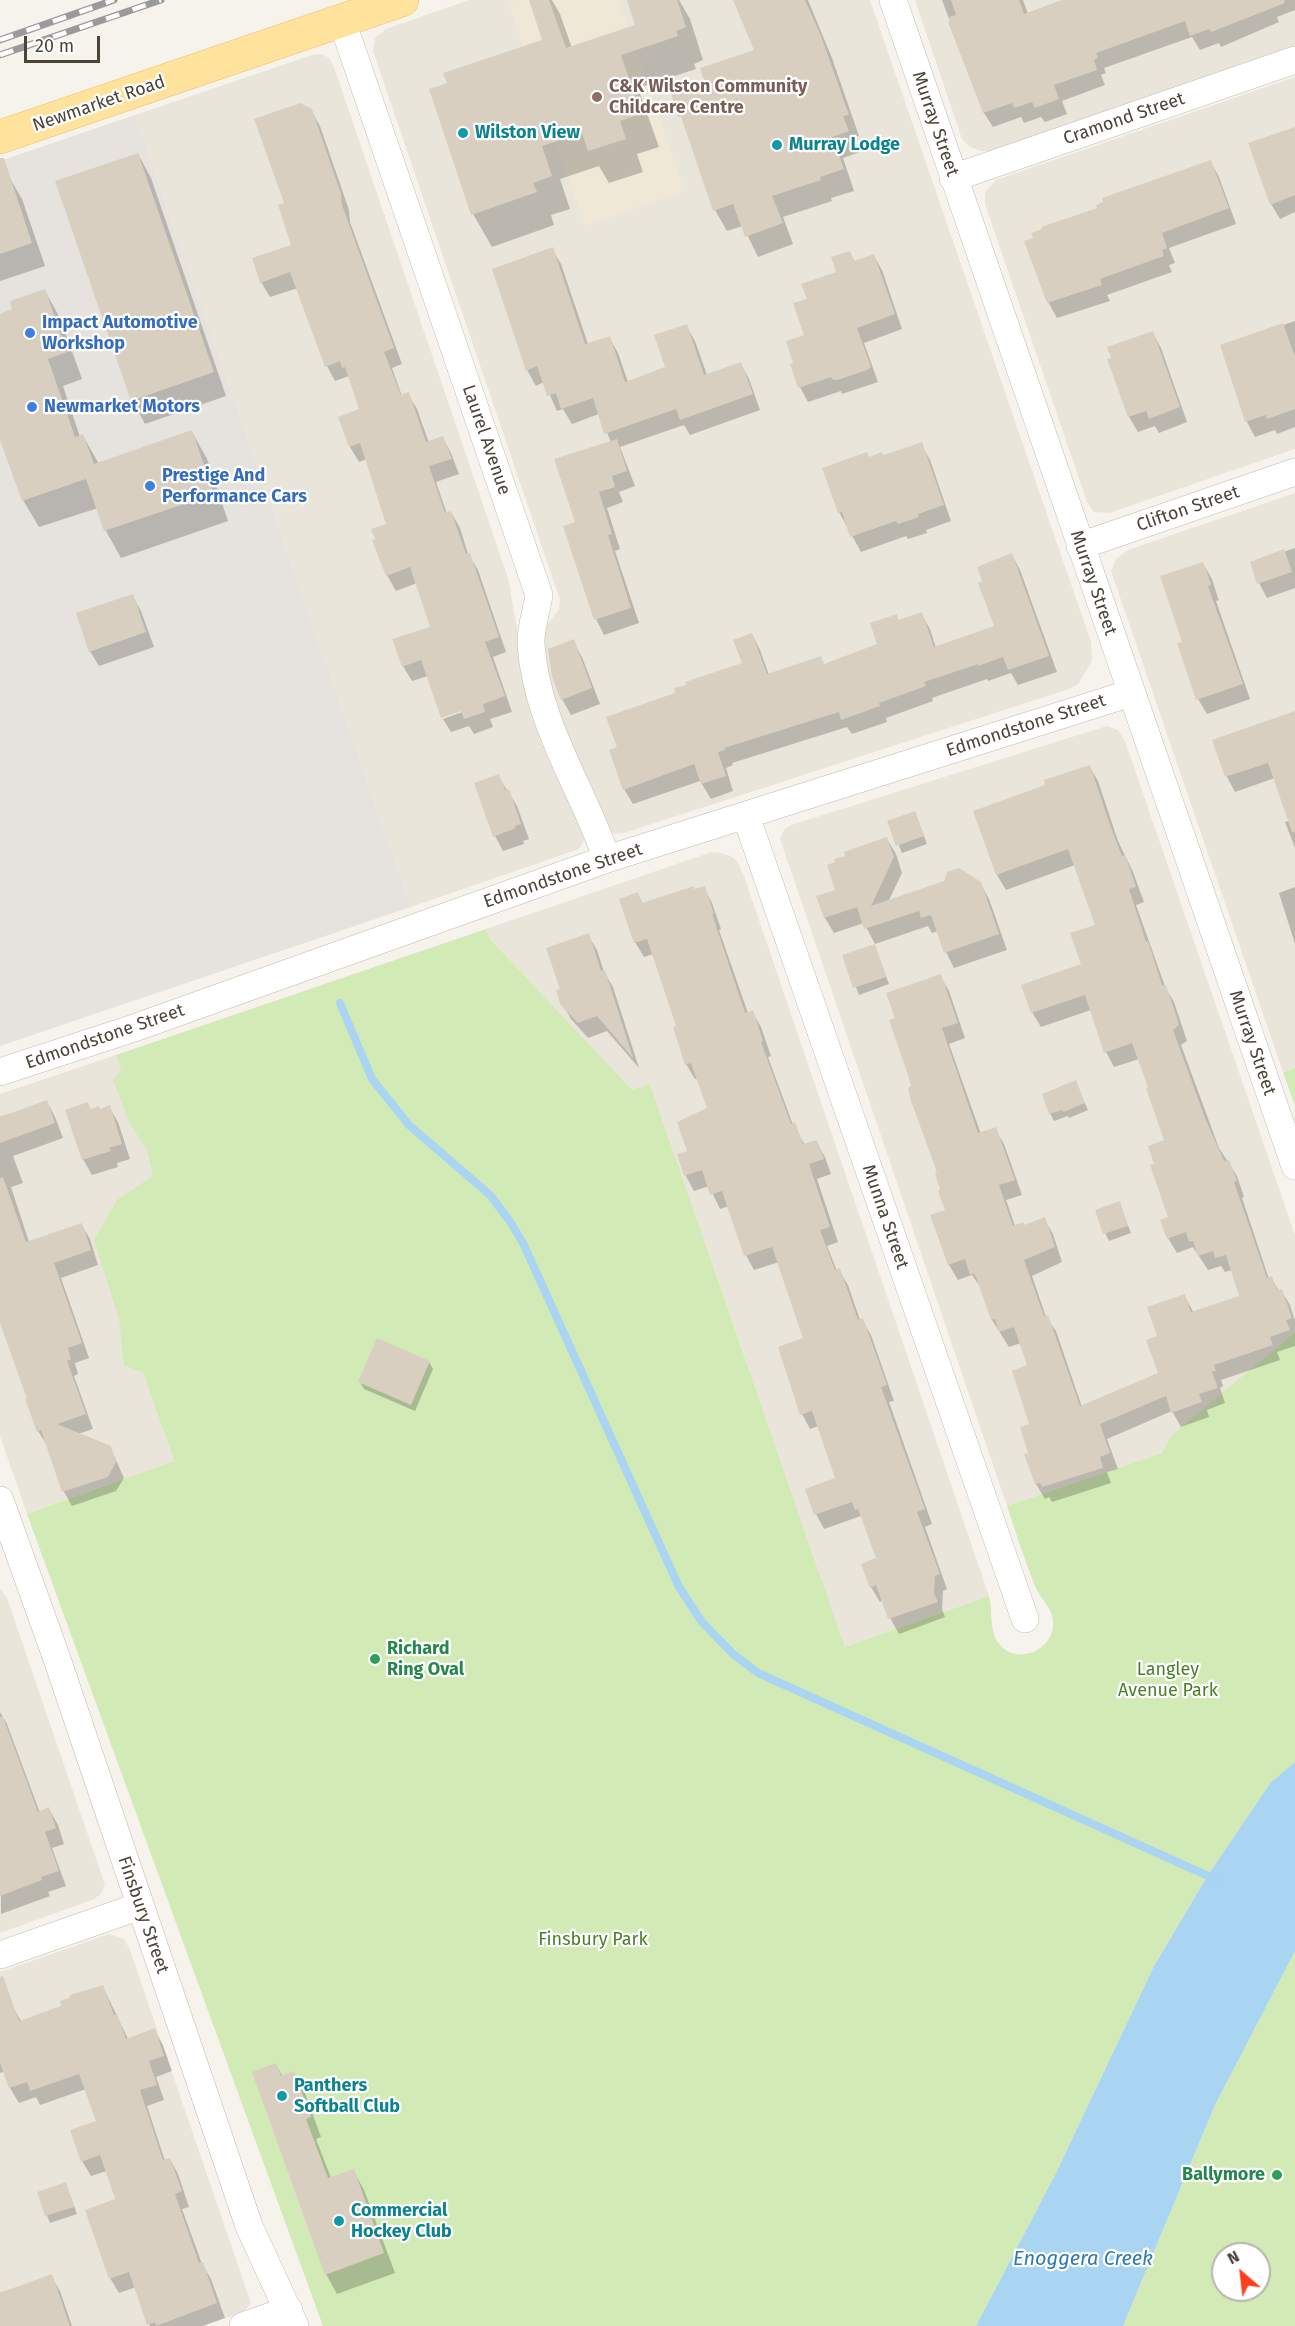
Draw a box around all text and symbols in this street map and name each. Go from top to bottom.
scale bar [27,24,104,62]
text: 20 m [35,35,74,57]
street label: Murray Street [907,69,963,179]
street label: Newmarket Road [30,71,168,137]
place label: C&K Wilston Community Childcare Centre [609,76,807,118]
street label: Cramond Street [1061,88,1187,150]
marker: C&K Wilston Community Childcare Centre [590,90,604,104]
place label: Wilston View [475,122,580,144]
marker: Wilston View [456,126,470,140]
place label: Murray Lodge [789,134,900,156]
marker: Murray Lodge [770,138,784,152]
place label: Impact Automotive Workshop [42,312,198,354]
marker: Impact Automotive Workshop [23,326,37,340]
street label: Laurel Avenue [457,382,515,498]
place label: Newmarket Motors [44,396,200,418]
marker: Newmarket Motors [25,400,39,414]
place label: Prestige And Performance Cars [162,465,307,508]
marker: Prestige And Performance Cars [143,479,157,493]
street label: Clifton Street [1134,481,1242,537]
street label: Murray Street [1065,528,1121,638]
street label: Edmondstone Street [944,690,1108,762]
street label: Edmondstone Street [481,839,645,913]
street label: Murray Street [1224,988,1280,1098]
street label: Edmondstone Street [23,1000,187,1074]
street label: Munna Street [857,1162,913,1272]
place label: Richard Ring Oval [387,1638,464,1680]
marker: Richard Ring Oval [368,1652,382,1666]
park label: Langley Avenue Park [1118,1659,1218,1702]
street label: Finsbury Street [113,1853,173,1977]
park label: Finsbury Park [538,1929,648,1951]
place label: Panthers Softball Club [294,2075,400,2118]
marker: Panthers Softball Club [275,2089,289,2103]
place label: Ballymore [1182,2164,1265,2186]
marker: Ballymore [1270,2168,1284,2182]
place label: Commercial Hockey Club [351,2200,452,2242]
marker: Commercial Hockey Club [332,2214,346,2228]
north arrow [1211,2242,1271,2302]
water label: Enoggera Creek [1013,2247,1153,2271]
text: N [1224,2247,1242,2268]

